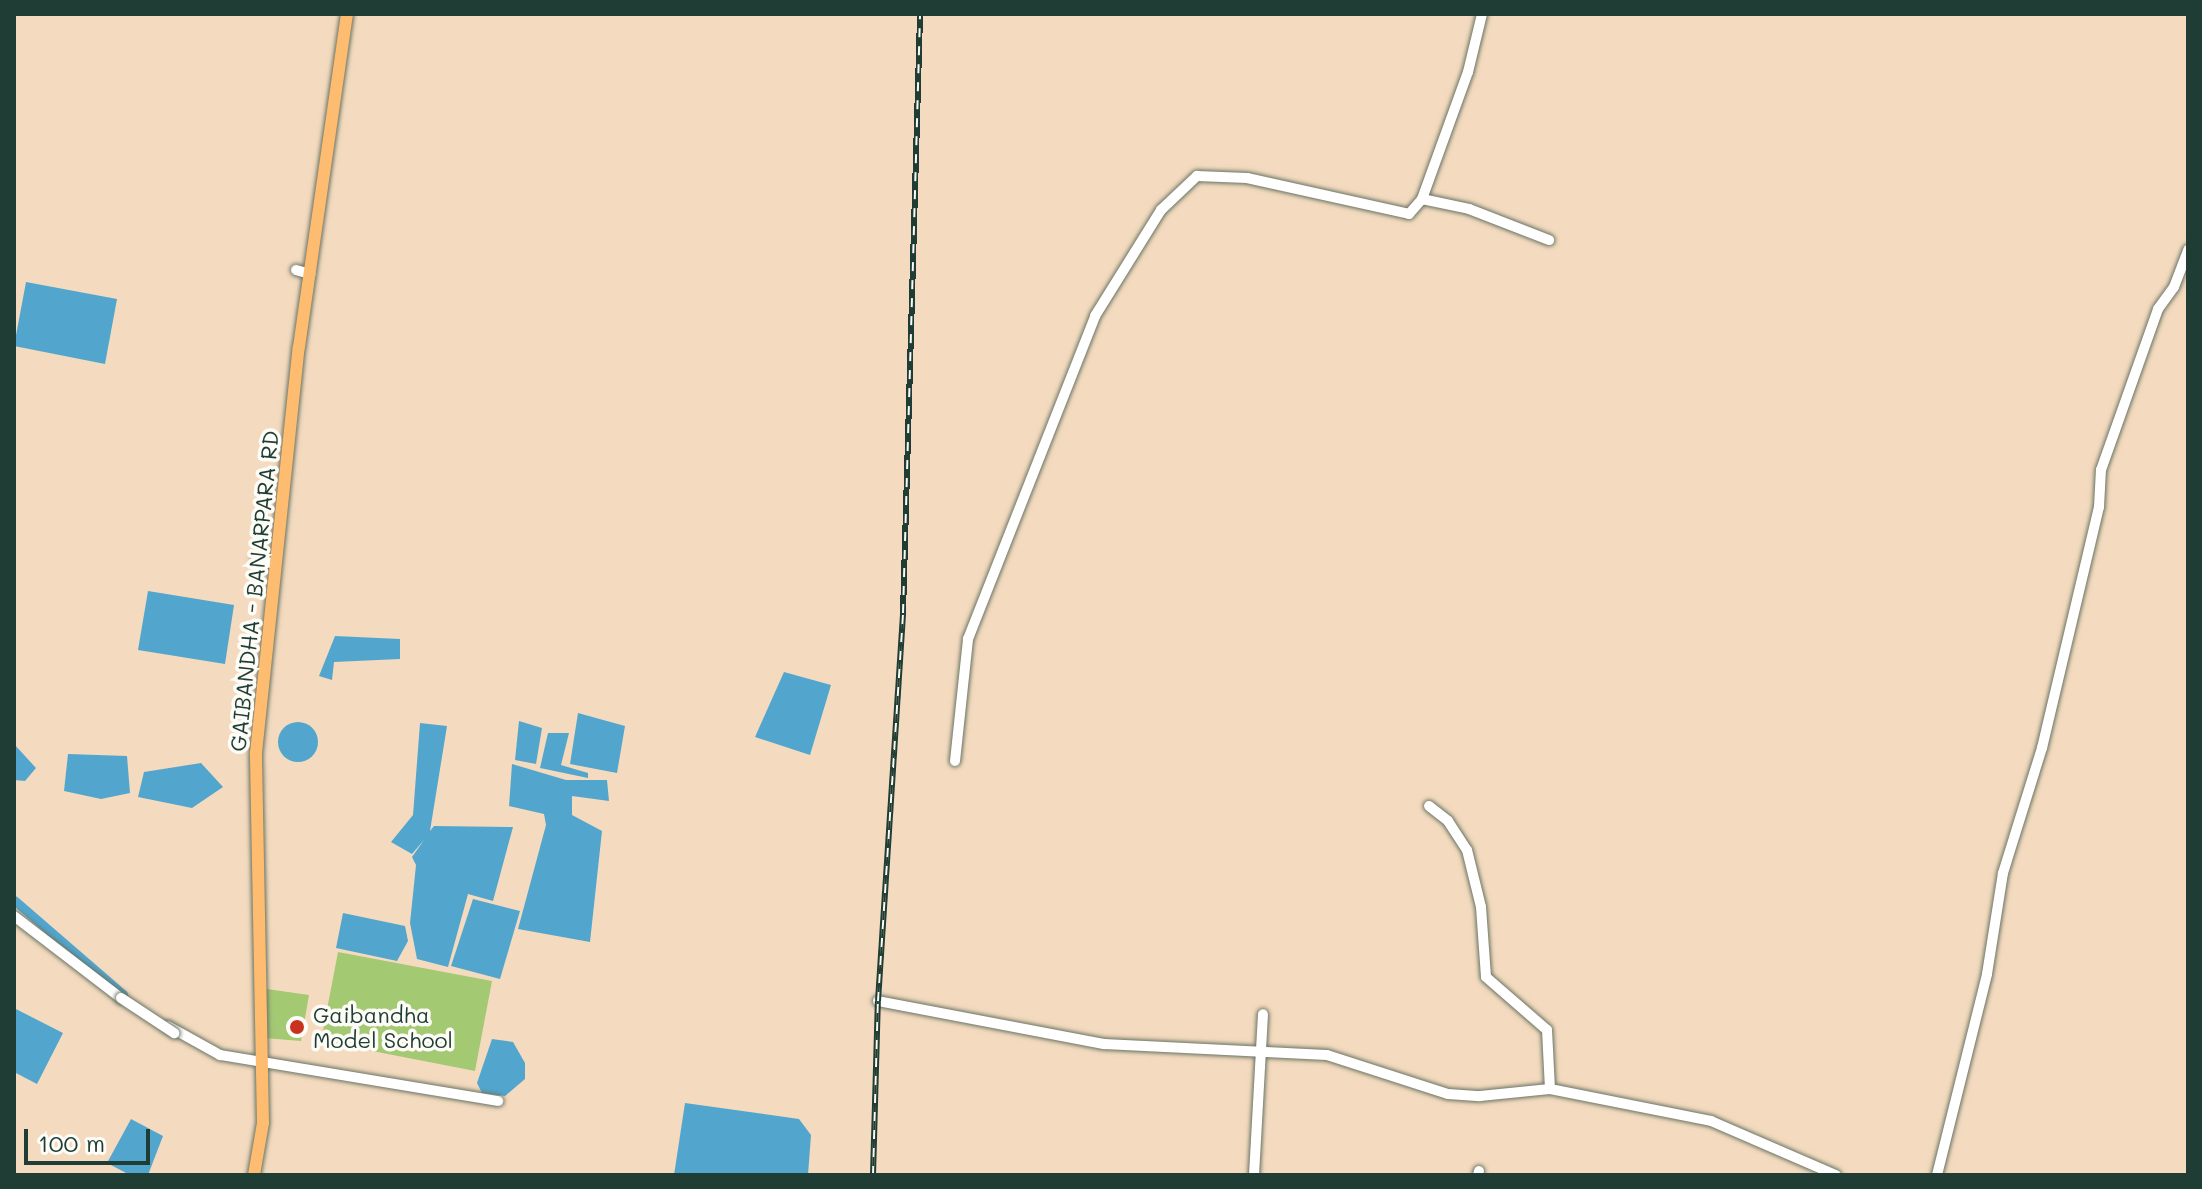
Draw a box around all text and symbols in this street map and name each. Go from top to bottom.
street label: GAIBANDHA - BANARPARA RD [224,429,284,753]
place label: Gaibandha Model School [313,1001,453,1052]
marker: Gaibandha Model School [288,1018,306,1036]
scale bar [28,1113,154,1163]
text: 100 m [38,1127,105,1158]

